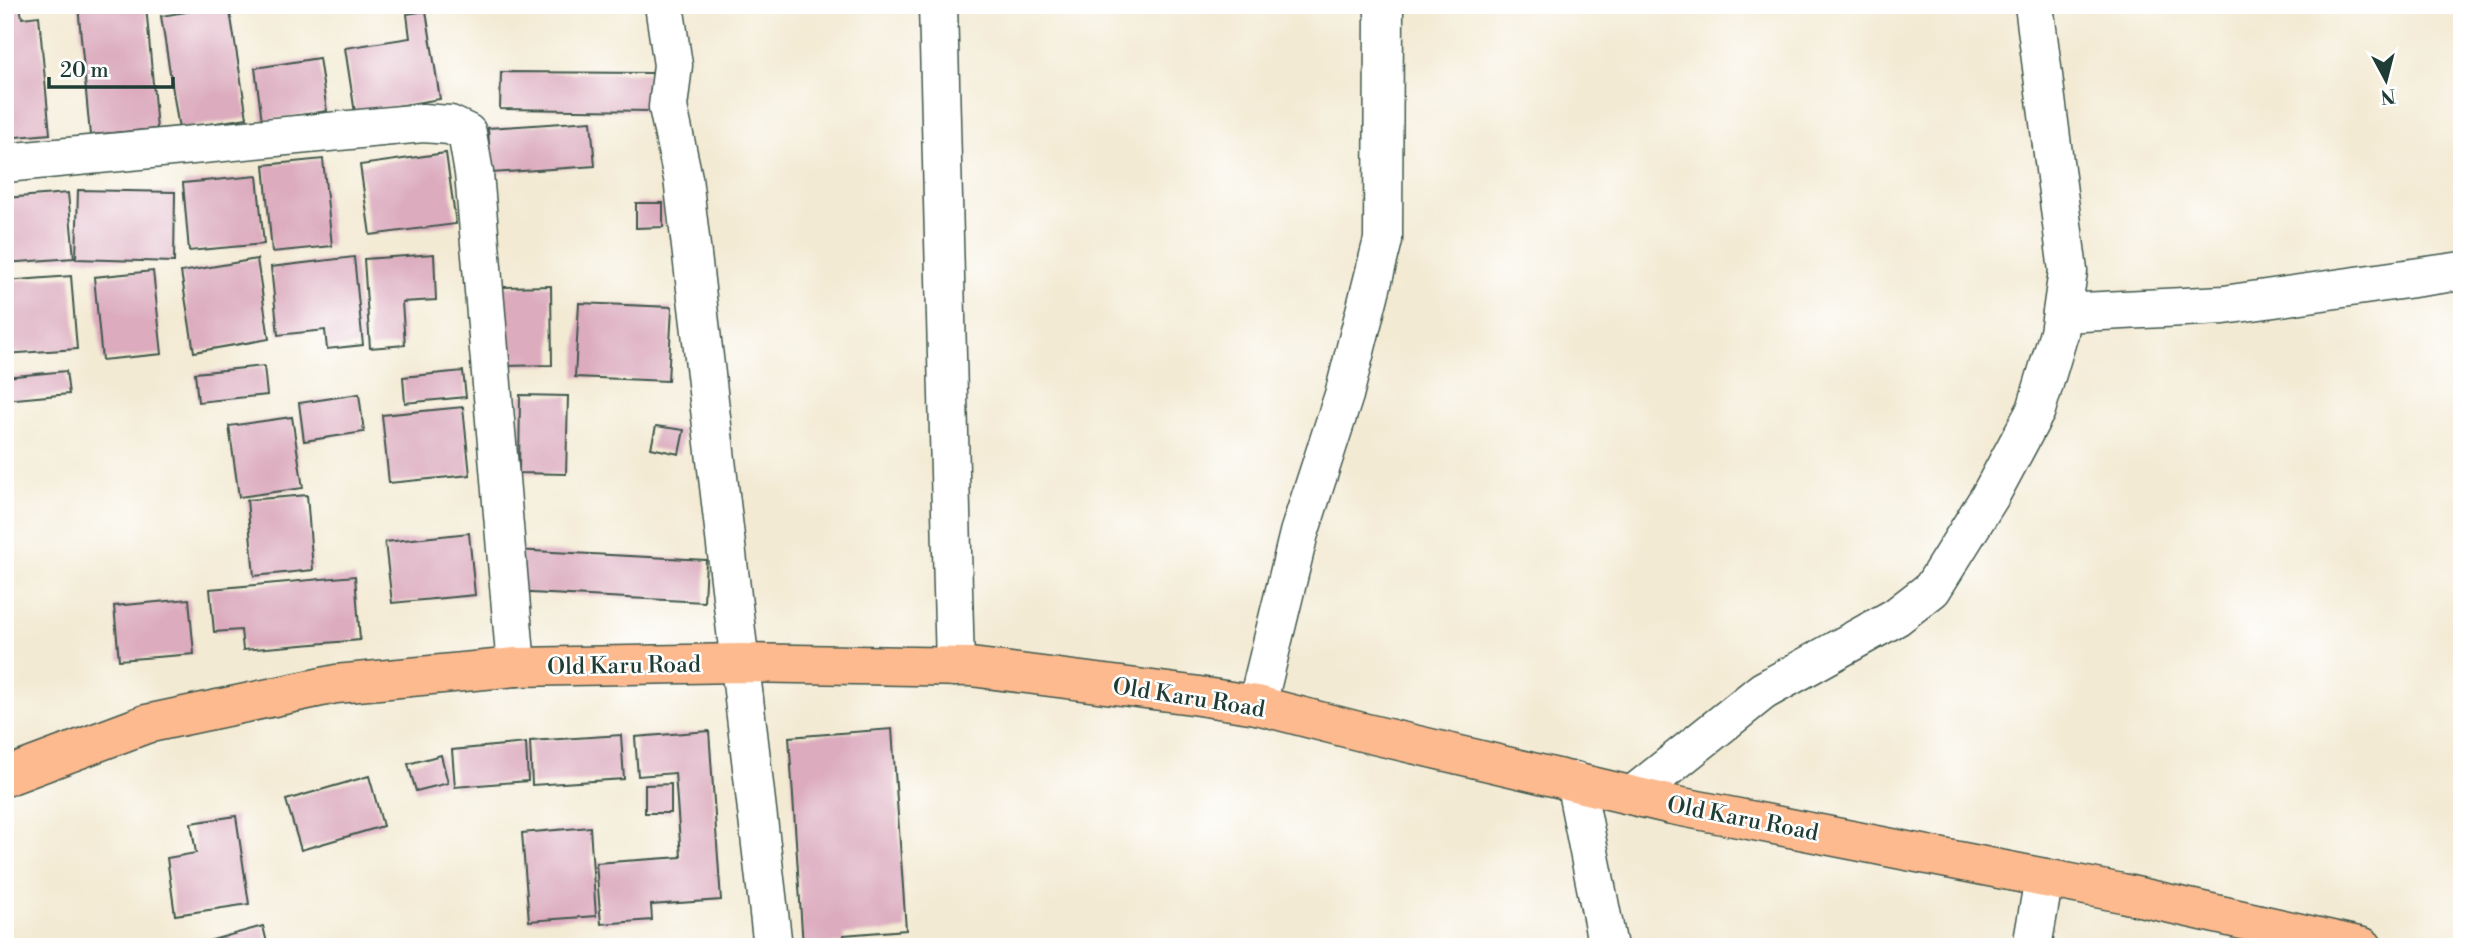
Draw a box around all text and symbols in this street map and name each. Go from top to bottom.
scale bar [49,46,173,90]
north arrow [2352,46,2422,116]
text: 20 m [60,58,109,84]
text: N [2379,83,2397,109]
street label: Old Karu Road [547,651,701,681]
street label: Old Karu Road [1111,672,1267,724]
street label: Old Karu Road [1665,791,1821,847]

